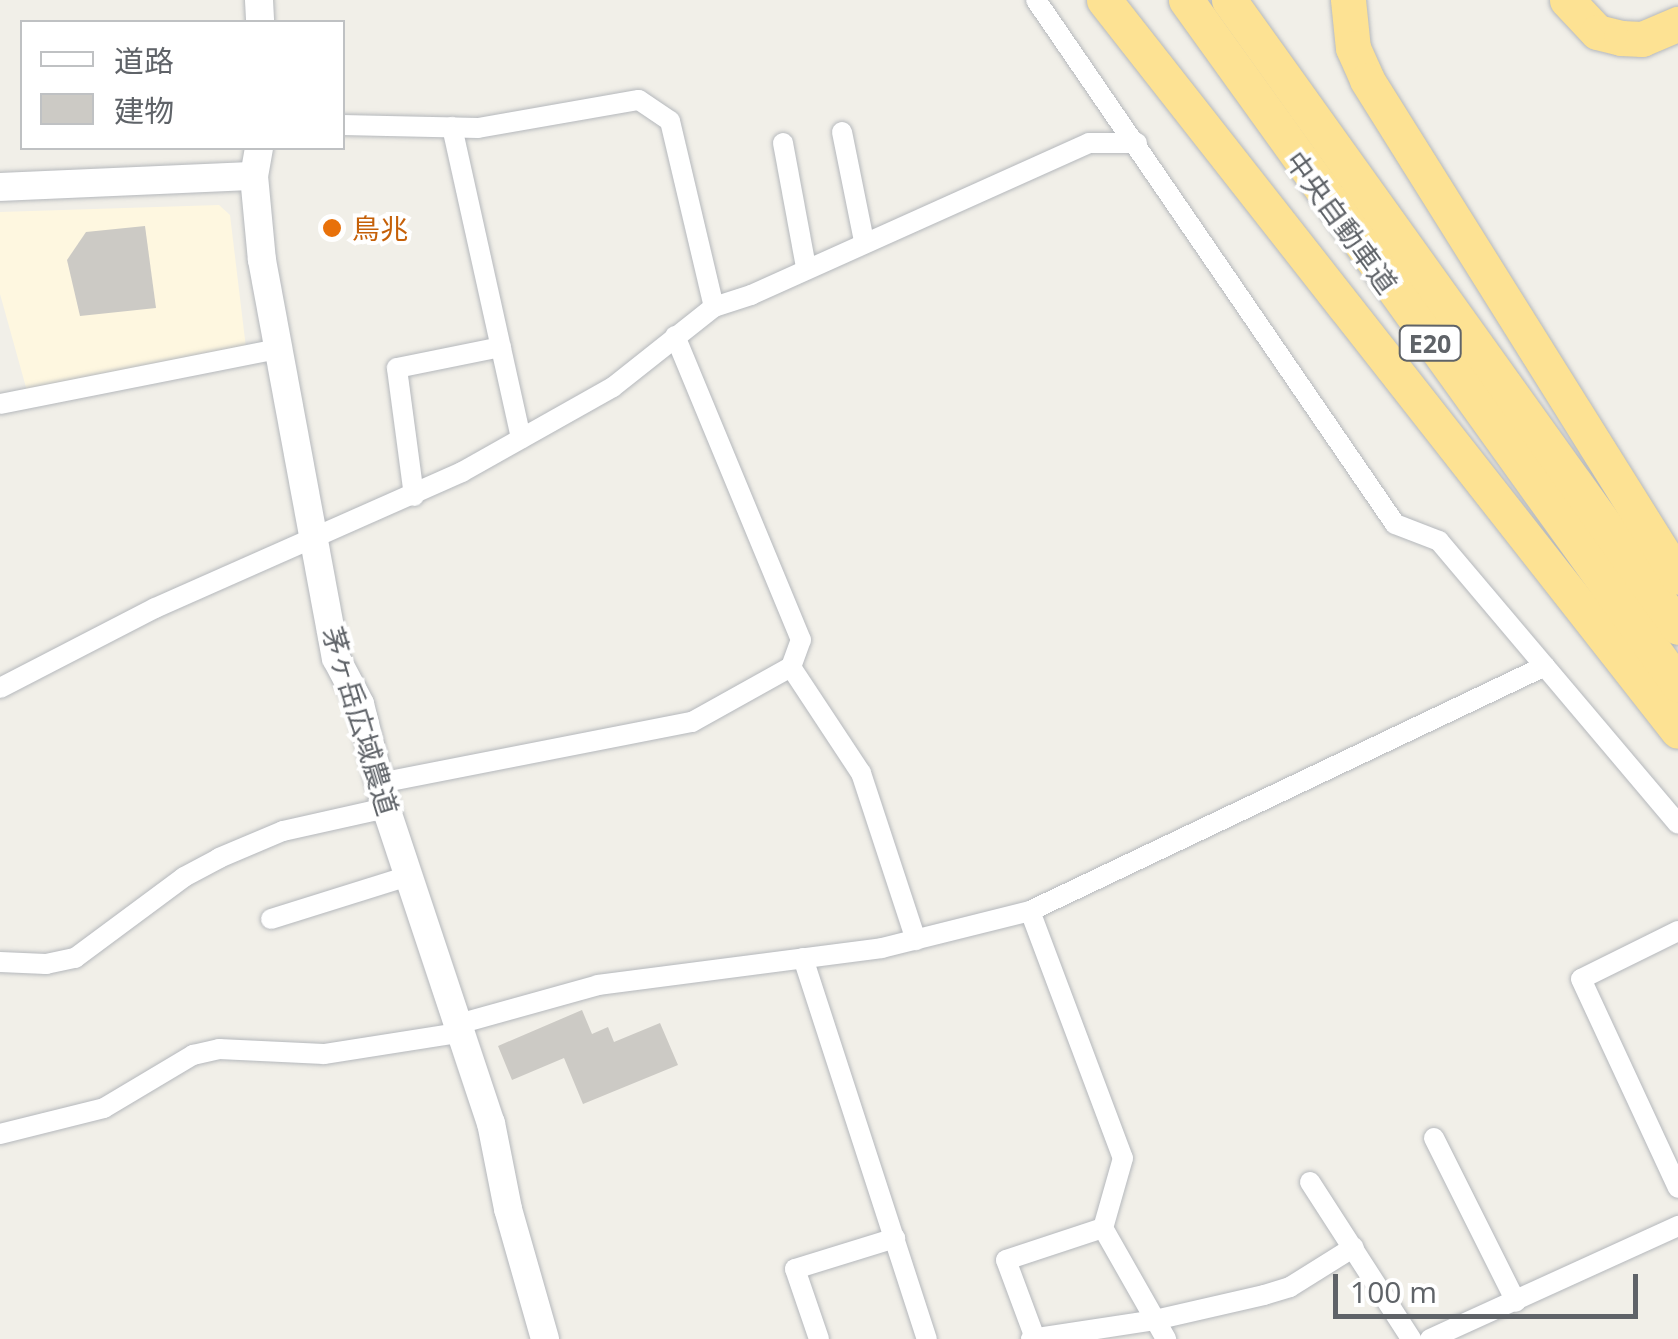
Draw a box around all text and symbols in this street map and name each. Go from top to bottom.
legend [20,20,345,150]
text: 道路 [114,40,174,81]
text: 建物 [114,90,174,131]
street label: 中央自動車道 [1279,144,1405,300]
place label: 鳥兆 [352,211,408,245]
marker: 鳥兆 [321,217,343,239]
road number: E20 [1398,323,1462,363]
street label: 茅ヶ岳広域農道 [316,622,406,820]
scale bar [1338,1254,1643,1316]
text: 100 m [1350,1271,1437,1312]

